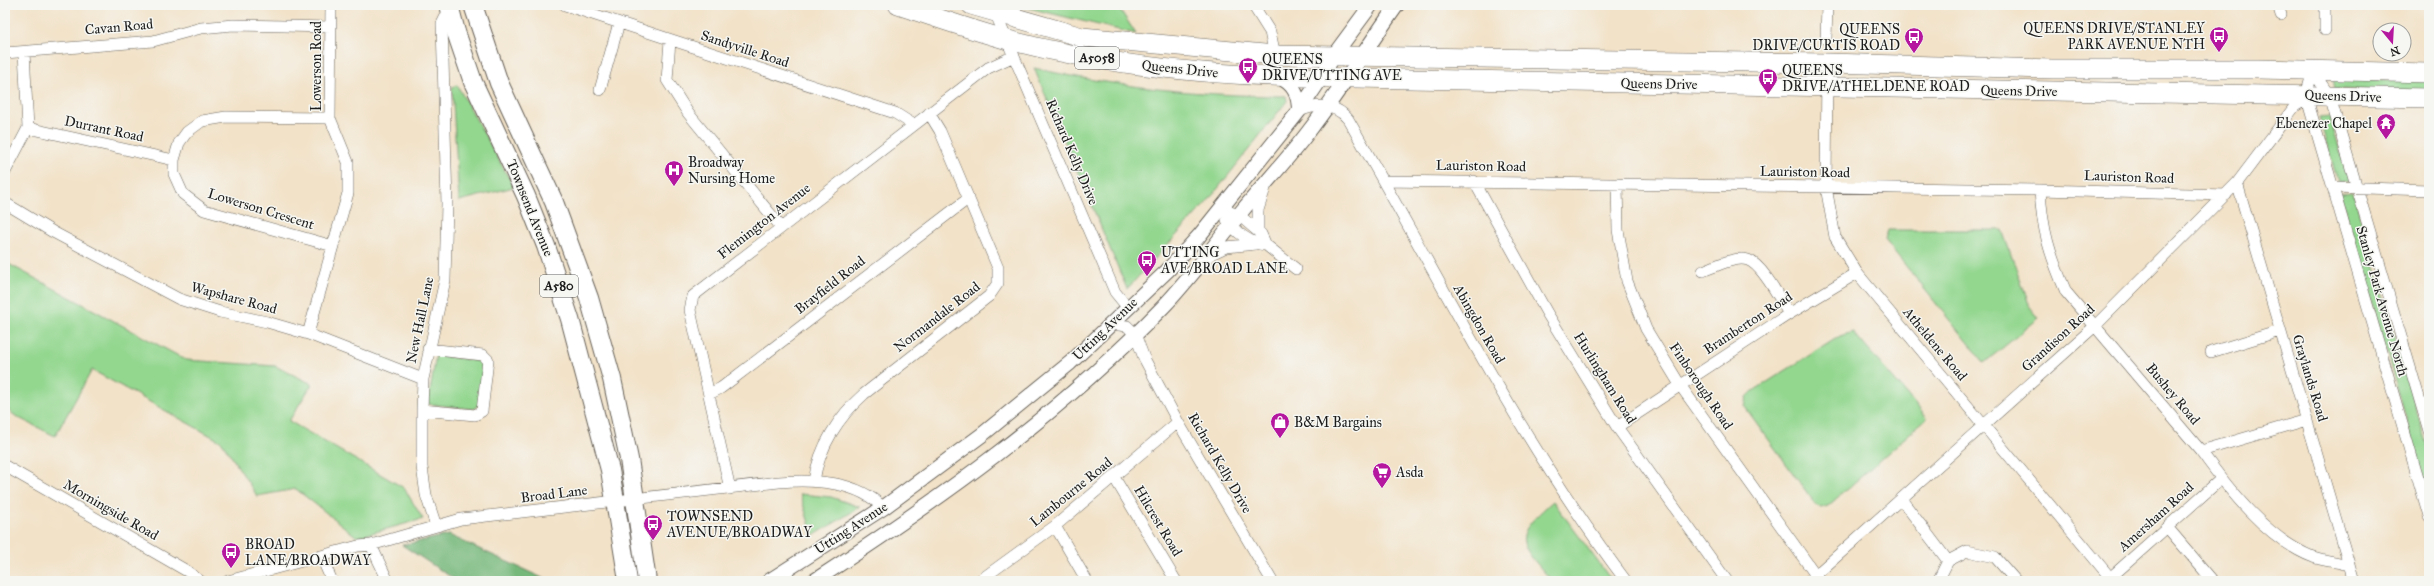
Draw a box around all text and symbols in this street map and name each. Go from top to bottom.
street label: Cavan Road [84,16,154,38]
place label: QUEENS DRIVE/STANLEY PARK AVENUE NTH [2023,20,2206,53]
street label: Lowerson Road [308,21,325,111]
place label: QUEENS DRIVE/CURTIS ROAD [1752,21,1900,54]
north arrow [2372,22,2412,62]
bus stop icon: QUEENS DRIVE/STANLEY PARK AVENUE NTH [2208,25,2230,53]
bus stop icon: QUEENS DRIVE/CURTIS ROAD [1903,26,1925,54]
street label: Sandyville Road [699,27,791,71]
text: N [2388,43,2401,59]
road number: A5058 [1075,47,1119,69]
place label: QUEENS DRIVE/UTTING AVE [1262,51,1402,84]
bus stop icon: QUEENS DRIVE/UTTING AVE [1237,56,1259,84]
street label: Queens Drive [1141,57,1219,81]
place label: QUEENS DRIVE/ATHELDENE ROAD [1782,62,1970,95]
bus stop icon: QUEENS DRIVE/ATHELDENE ROAD [1757,67,1779,95]
street label: Queens Drive [1620,75,1698,93]
street label: Queens Drive [1980,82,2058,100]
street label: Queens Drive [2304,86,2382,106]
street label: Richard Kelly Drive [1042,96,1102,208]
street label: Durrant Road [63,112,145,146]
temple icon: Ebenezer Chapel [2375,112,2397,140]
place label: Ebenezer Chapel [2276,115,2372,132]
place label: Broadway Nursing Home [688,154,775,187]
street label: Townsend Avenue [503,157,557,259]
street label: Lauriston Road [1436,157,1526,175]
hospital icon: Broadway Nursing Home [663,159,685,187]
street label: Lauriston Road [1760,163,1850,181]
street label: Lauriston Road [2083,167,2175,187]
street label: Flemington Avenue [714,179,814,263]
street label: Lowerson Crescent [206,185,316,233]
street label: Stanley Park Avenue North [2352,224,2412,378]
place label: UTTING AVE/BROAD LANE [1160,244,1288,277]
bus stop icon: UTTING AVE/BROAD LANE [1136,249,1158,277]
street label: Brayfield Road [792,252,868,318]
street label: New Hall Lane [403,275,437,365]
road number: A580 [540,275,578,297]
street label: Wapshare Road [189,278,279,318]
street label: Normandale Road [891,278,983,356]
street label: Abingdon Road [1449,280,1509,367]
street label: Bramberton Road [1700,288,1796,358]
street label: Utting Avenue [1069,294,1141,364]
street label: Grandison Road [2018,301,2098,375]
street label: Atheldene Road [1899,303,1971,384]
street label: Hurlingham Road [1570,329,1640,427]
street label: Graylands Road [2289,332,2331,424]
street label: Finborough Road [1666,339,1736,433]
street label: Bushey Road [2142,360,2204,428]
street label: Richard Kelly Drive [1184,410,1256,516]
shop icon: B&M Bargains [1269,411,1291,439]
place label: B&M Bargains [1294,414,1382,431]
street label: Lambourne Road [1026,454,1116,530]
supermarket icon: Asda [1371,461,1393,489]
place label: Asda [1395,464,1424,481]
street label: Morningside Road [61,476,161,544]
street label: Amersham Road [2114,479,2197,556]
street label: Broad Lane [520,481,589,507]
street label: Hilcrest Road [1130,483,1186,559]
street label: Utting Avenue [811,498,891,558]
place label: TOWNSEND AVENUE/BROADWAY [666,508,813,541]
bus stop icon: TOWNSEND AVENUE/BROADWAY [642,513,664,541]
place label: BROAD LANE/BROADWAY [245,536,372,569]
bus stop icon: BROAD LANE/BROADWAY [220,541,242,569]

